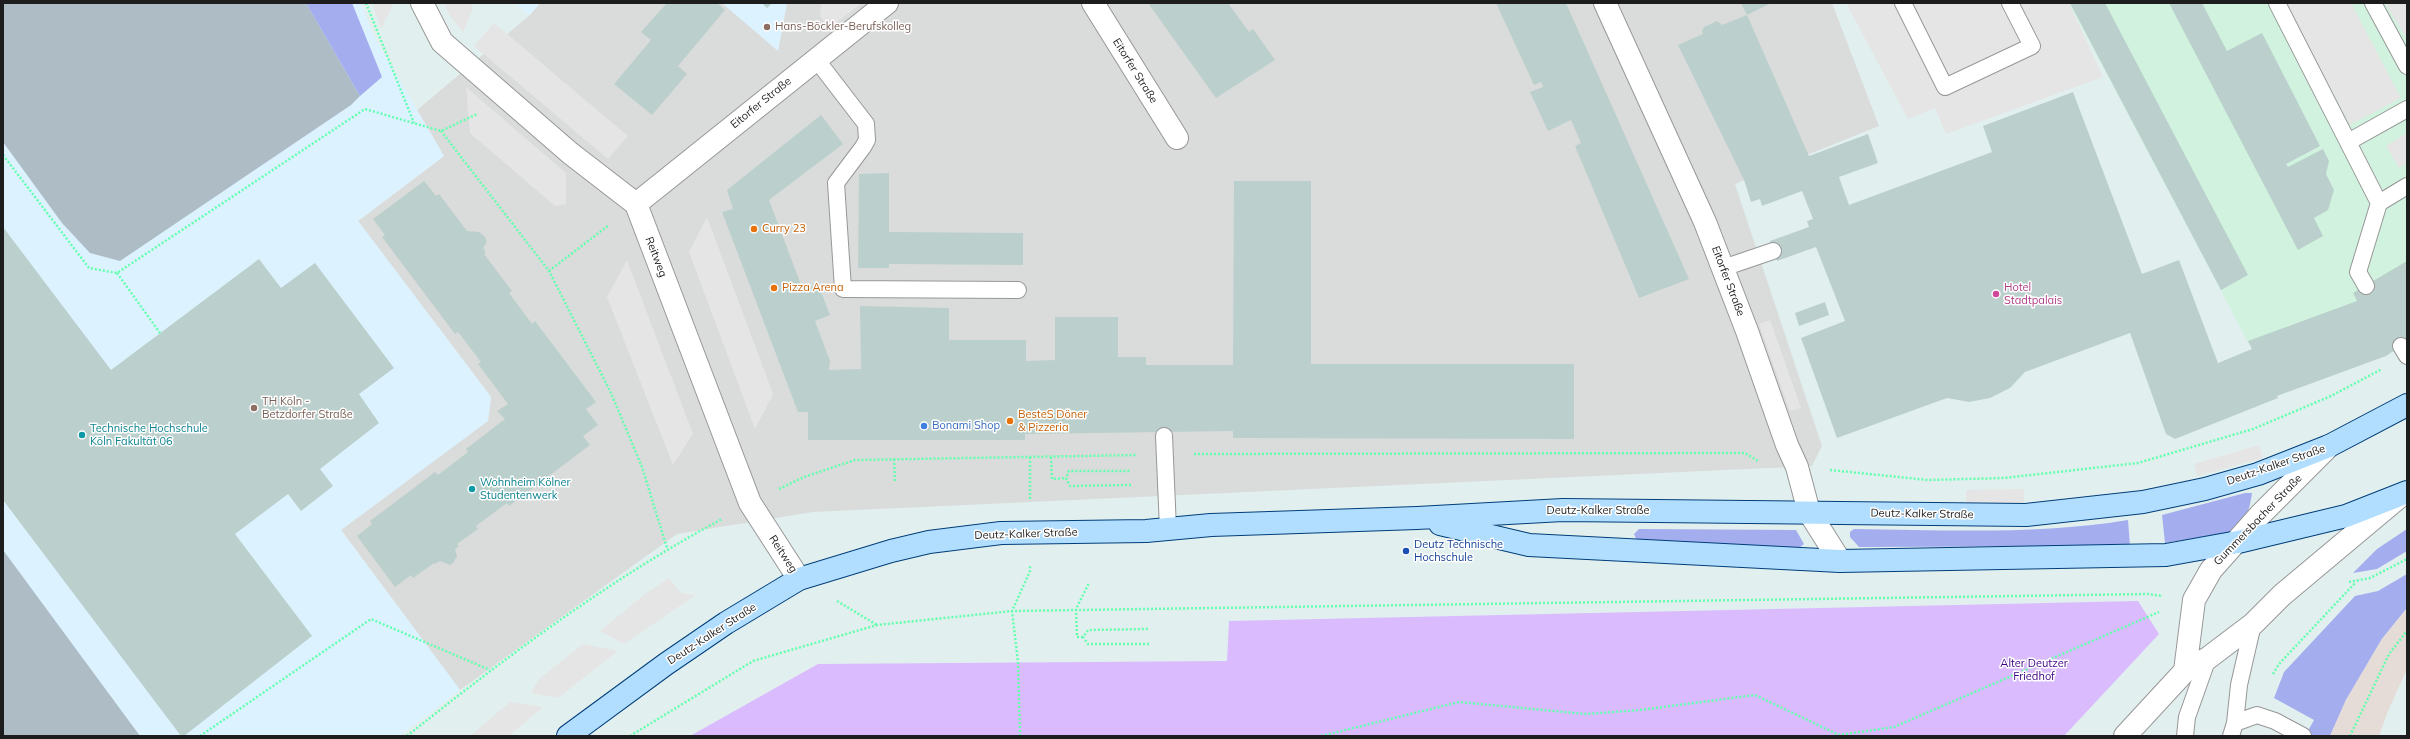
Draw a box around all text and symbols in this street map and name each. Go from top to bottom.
place label: Hans-Böckler-Berufskolleg [775,20,911,34]
marker: Hans-Böckler-Berufskolleg [762,22,772,32]
street label: Eitorfer Straße [1110,36,1160,106]
street label: Eitorfer Straße [728,75,794,131]
place label: Curry 23 [762,222,806,236]
marker: Curry 23 [749,224,759,234]
street label: Reitweg [642,235,670,279]
street label: Eitorfer Straße [1709,244,1747,318]
place label: Pizza Arena [782,281,844,295]
place label: Hotel Stadtpalais [2004,281,2062,307]
marker: Pizza Arena [769,283,779,293]
marker: Hotel Stadtpalais [1991,289,2001,299]
place label: TH Köln - Betzdorfer Straße [262,395,353,421]
marker: TH Köln - Betzdorfer Straße [249,403,259,413]
place label: BesteS Döner & Pizzeria [1018,408,1087,434]
marker: BesteS Döner & Pizzeria [1005,416,1015,426]
place label: Bonami Shop [932,419,1000,433]
marker: Bonami Shop [919,421,929,431]
place label: Technische Hochschule Köln Fakultät 06 [90,422,208,448]
marker: Technische Hochschule Köln Fakultät 06 [77,430,87,440]
street label: Deutz-Kalker Straße [2225,442,2327,488]
street label: Gummersbacher Straße [2211,472,2305,568]
place label: Wohnheim Kölner Studentenwerk [480,476,571,502]
marker: Wohnheim Kölner Studentenwerk [467,484,477,494]
street label: Deutz-Kalker Straße [1546,504,1650,518]
street label: Deutz-Kalker Straße [1870,507,1974,521]
street label: Deutz-Kalker Straße [974,526,1078,542]
street label: Reitweg [766,533,800,575]
place label: Deutz Technische Hochschule [1414,538,1503,564]
marker: Deutz Technische Hochschule [1401,546,1411,556]
street label: Deutz-Kalker Straße [665,600,759,668]
park label: Alter Deutzer Friedhof [2000,657,2068,683]

